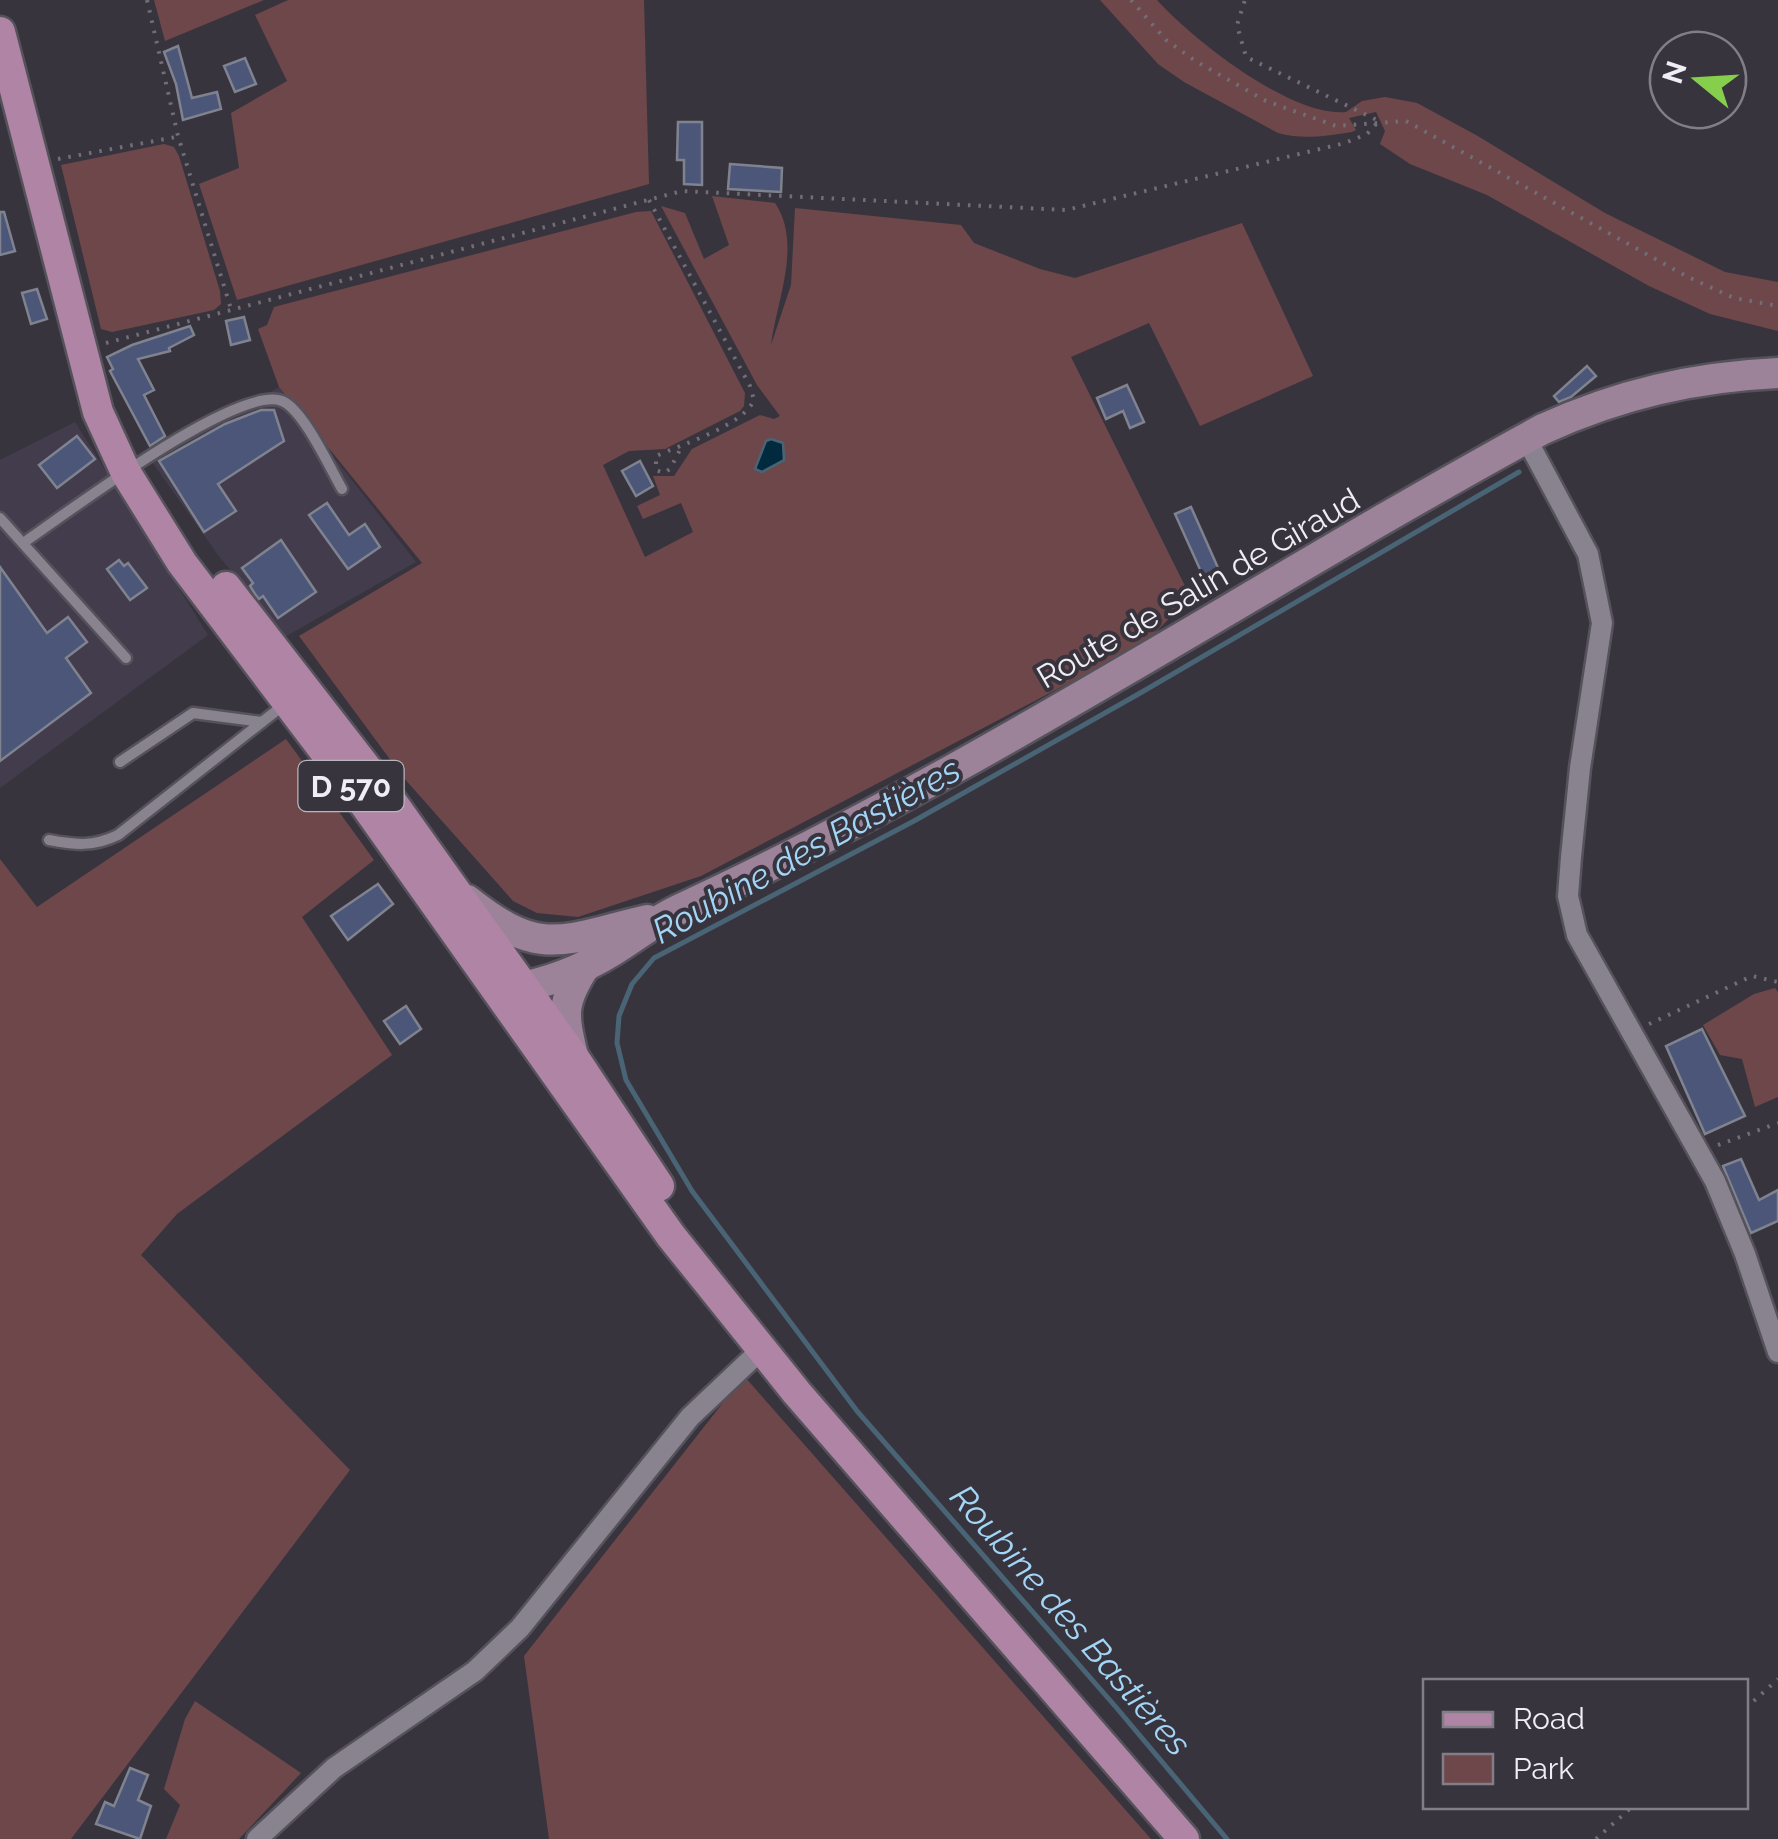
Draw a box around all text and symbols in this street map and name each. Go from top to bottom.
north arrow [1648,30,1748,130]
text: N [1656,57,1694,88]
street label: Route de Salin de Giraud [1030,480,1366,696]
water label: Roubine des Bastières [645,748,967,952]
road number: D 570 [298,761,404,811]
water label: Roubine des Bastières [942,1476,1200,1764]
legend [1423,1679,1748,1809]
text: Road [1513,1701,1585,1736]
text: Park [1513,1751,1574,1786]

